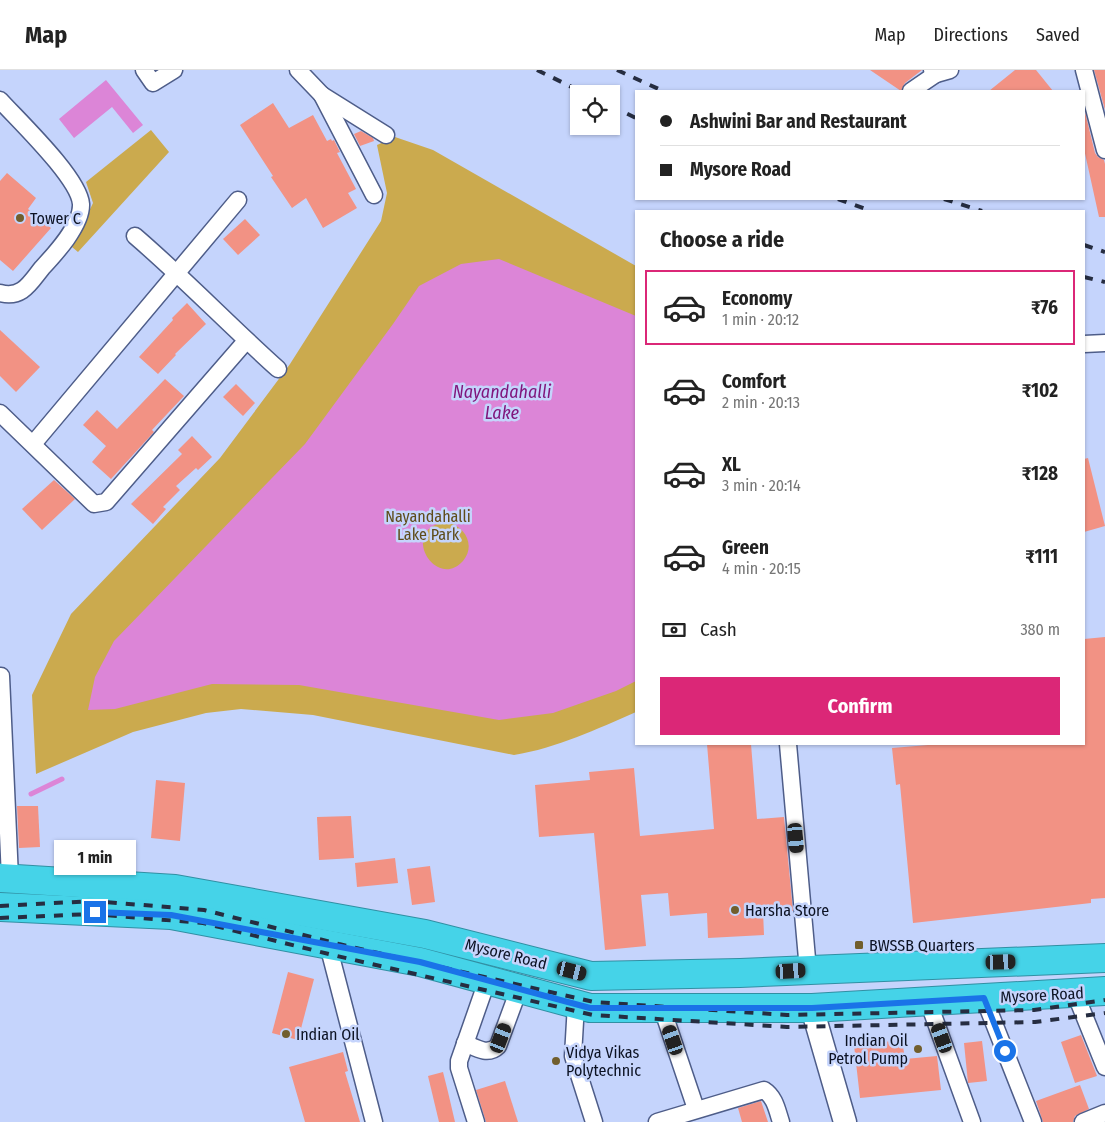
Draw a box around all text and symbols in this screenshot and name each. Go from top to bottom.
text: Map [25,21,67,49]
text: Map [874,24,906,46]
text: Directions [934,24,1008,46]
text: Saved [1036,24,1080,46]
map controls [570,85,620,135]
button: locate [570,85,620,135]
text: Ashwini Bar and Restaurant [690,110,907,133]
text: Mysore Road [690,158,791,181]
place label: Tower C [30,209,81,228]
marker: Tower C [14,212,26,224]
text: Choose a ride [660,226,784,253]
icon: car [662,285,707,330]
text: Economy [722,287,792,310]
text: ₹76 [1031,296,1058,319]
text: 1 min · 20:12 [722,310,799,329]
icon: car [662,368,707,413]
text: Comfort [722,370,786,393]
text: ₹102 [1022,379,1058,402]
water label: Nayandahalli Lake [453,381,552,424]
text: 2 min · 20:13 [722,393,800,412]
icon: car [662,451,707,496]
text: XL [722,453,741,476]
text: ₹128 [1022,462,1058,485]
text: 3 min · 20:14 [722,476,801,495]
park label: Nayandahalli Lake Park [385,507,471,544]
icon: car [662,534,707,579]
text: Green [722,536,769,559]
text: ₹111 [1025,545,1058,568]
text: 4 min · 20:15 [722,559,801,578]
icon: cash [660,616,688,644]
text: Cash [700,618,737,641]
text: 380 m [1020,620,1060,639]
button: Confirm [660,677,1060,735]
car [787,822,804,854]
callout: 1 min [54,840,136,874]
text: 1 min [78,848,112,867]
route end [84,901,106,923]
place label: Harsha Store [745,901,829,920]
marker: Harsha Store [729,904,741,916]
street label: Mysore Road [463,935,549,973]
place label: BWSSB Quarters [869,936,975,955]
marker: BWSSB Quarters [853,939,865,951]
car [985,954,1016,970]
car [555,960,588,982]
car [775,963,806,979]
street label: Mysore Road [1000,983,1084,1007]
car [488,1021,513,1055]
car [929,1021,954,1055]
car [661,1023,684,1057]
place label: Indian Oil [296,1025,360,1044]
marker: Indian Oil [280,1028,292,1040]
place label: Indian Oil Petrol Pump [828,1031,908,1068]
route start [994,1040,1016,1062]
place label: Vidya Vikas Polytechnic [566,1043,641,1080]
marker: Indian Oil Petrol Pump [912,1043,924,1055]
marker: Vidya Vikas Polytechnic [550,1055,562,1067]

